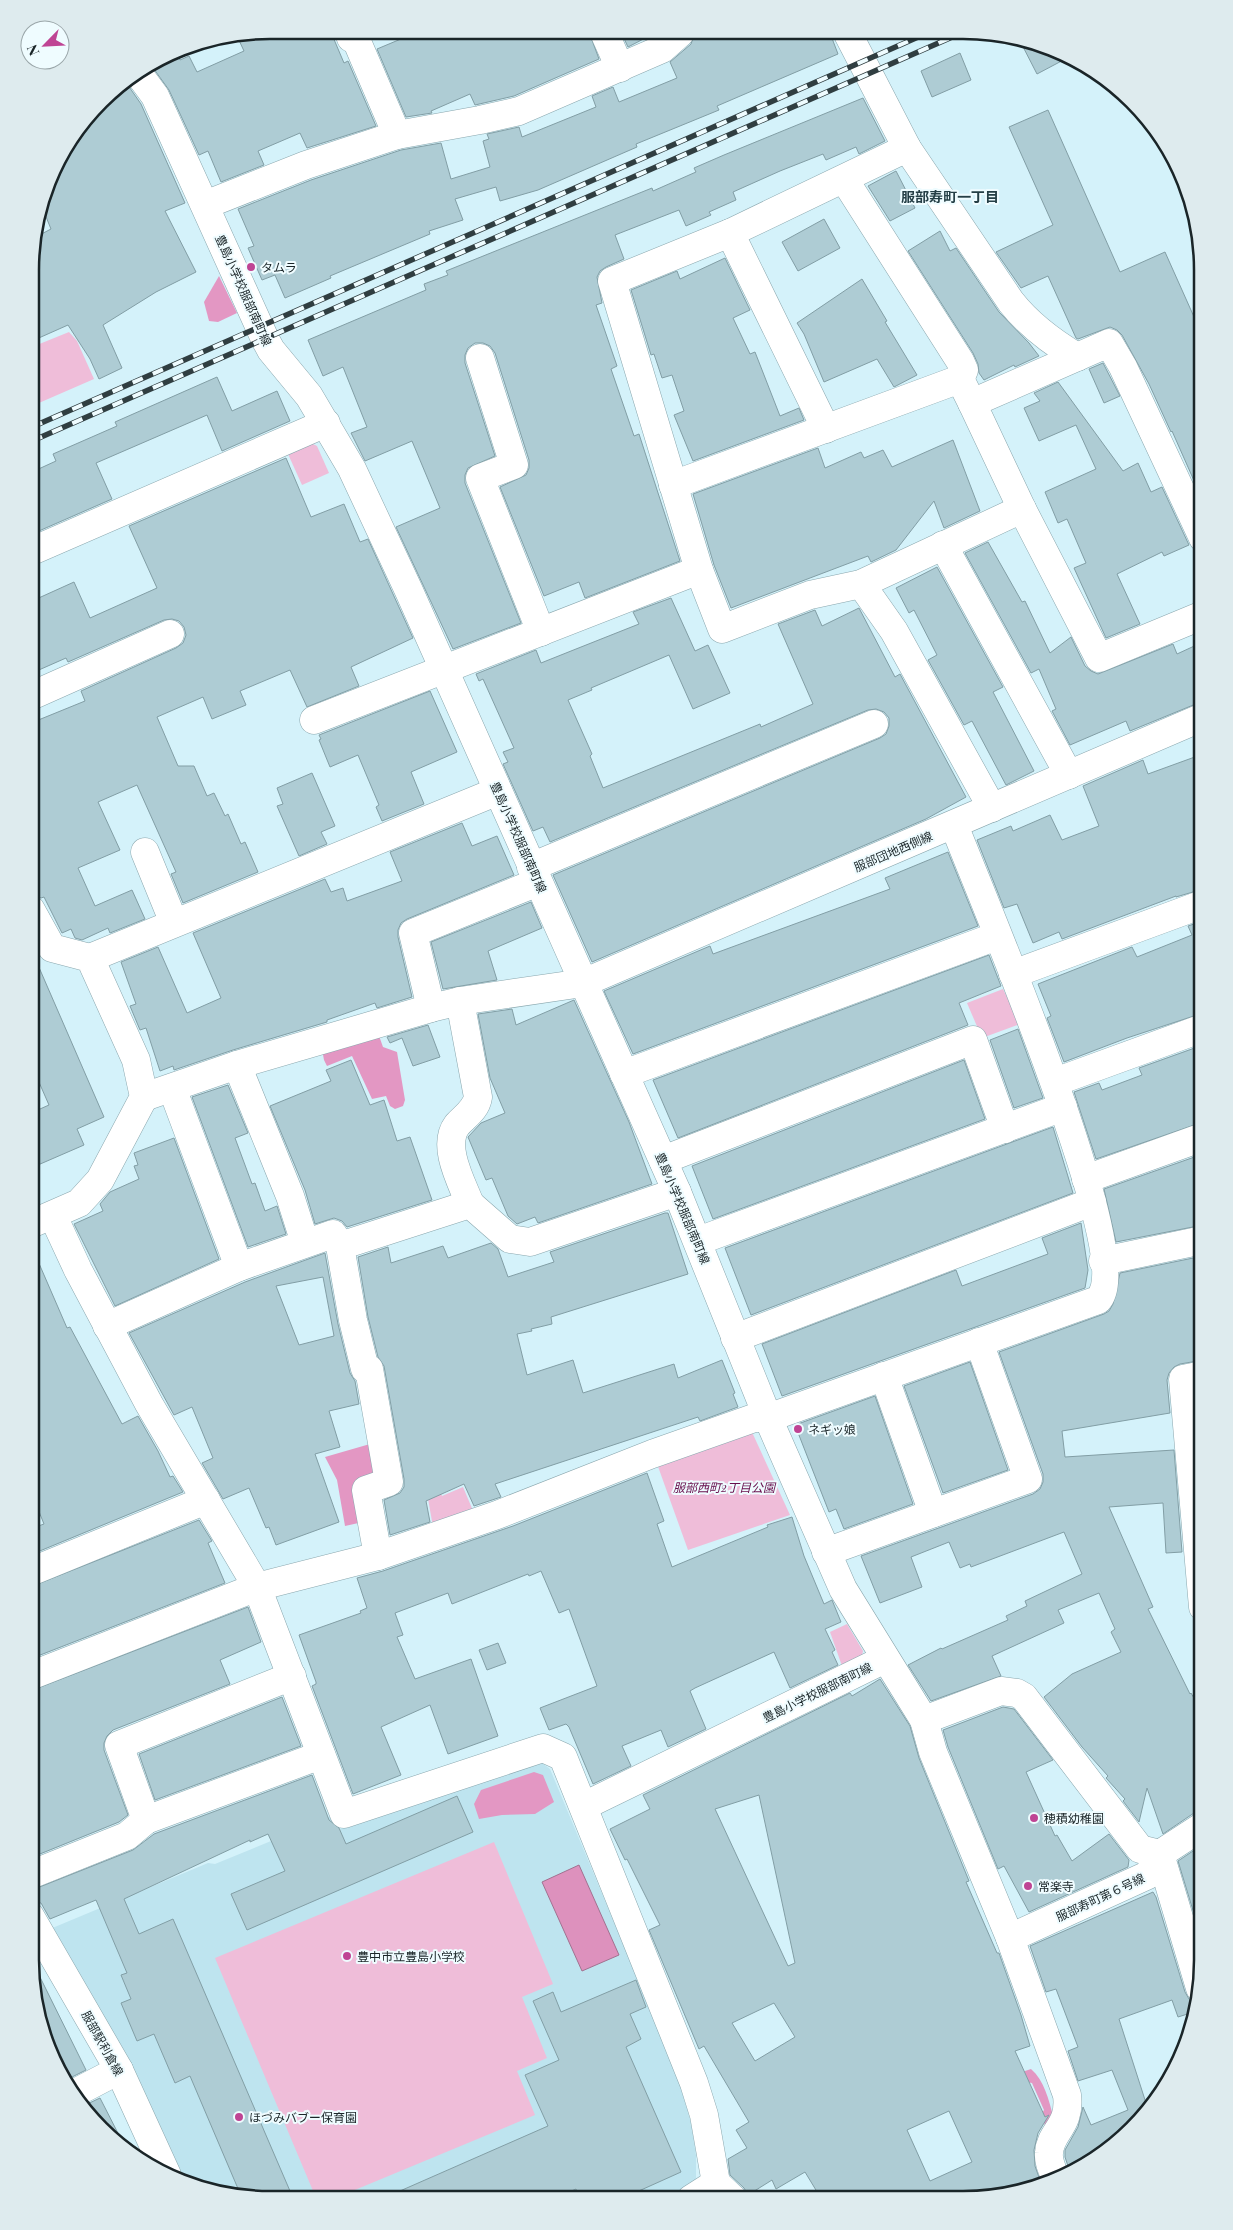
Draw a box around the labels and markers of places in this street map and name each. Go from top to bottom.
place label: タムラ [261,259,296,275]
marker: タムラ [245,261,257,273]
place label: ネギッ娘 [808,1421,856,1437]
marker: ネギッ娘 [792,1423,804,1435]
place label: 穂積幼稚園 [1044,1810,1104,1826]
marker: 穂積幼稚園 [1028,1812,1040,1824]
place label: 常楽寺 [1038,1878,1074,1894]
marker: 常楽寺 [1022,1880,1034,1892]
place label: 豊中市立豊島小学校 [357,1948,465,1964]
marker: 豊中市立豊島小学校 [341,1950,353,1962]
place label: ほづみバブー保育園 [249,2109,357,2125]
marker: ほづみバブー保育園 [233,2111,245,2123]

